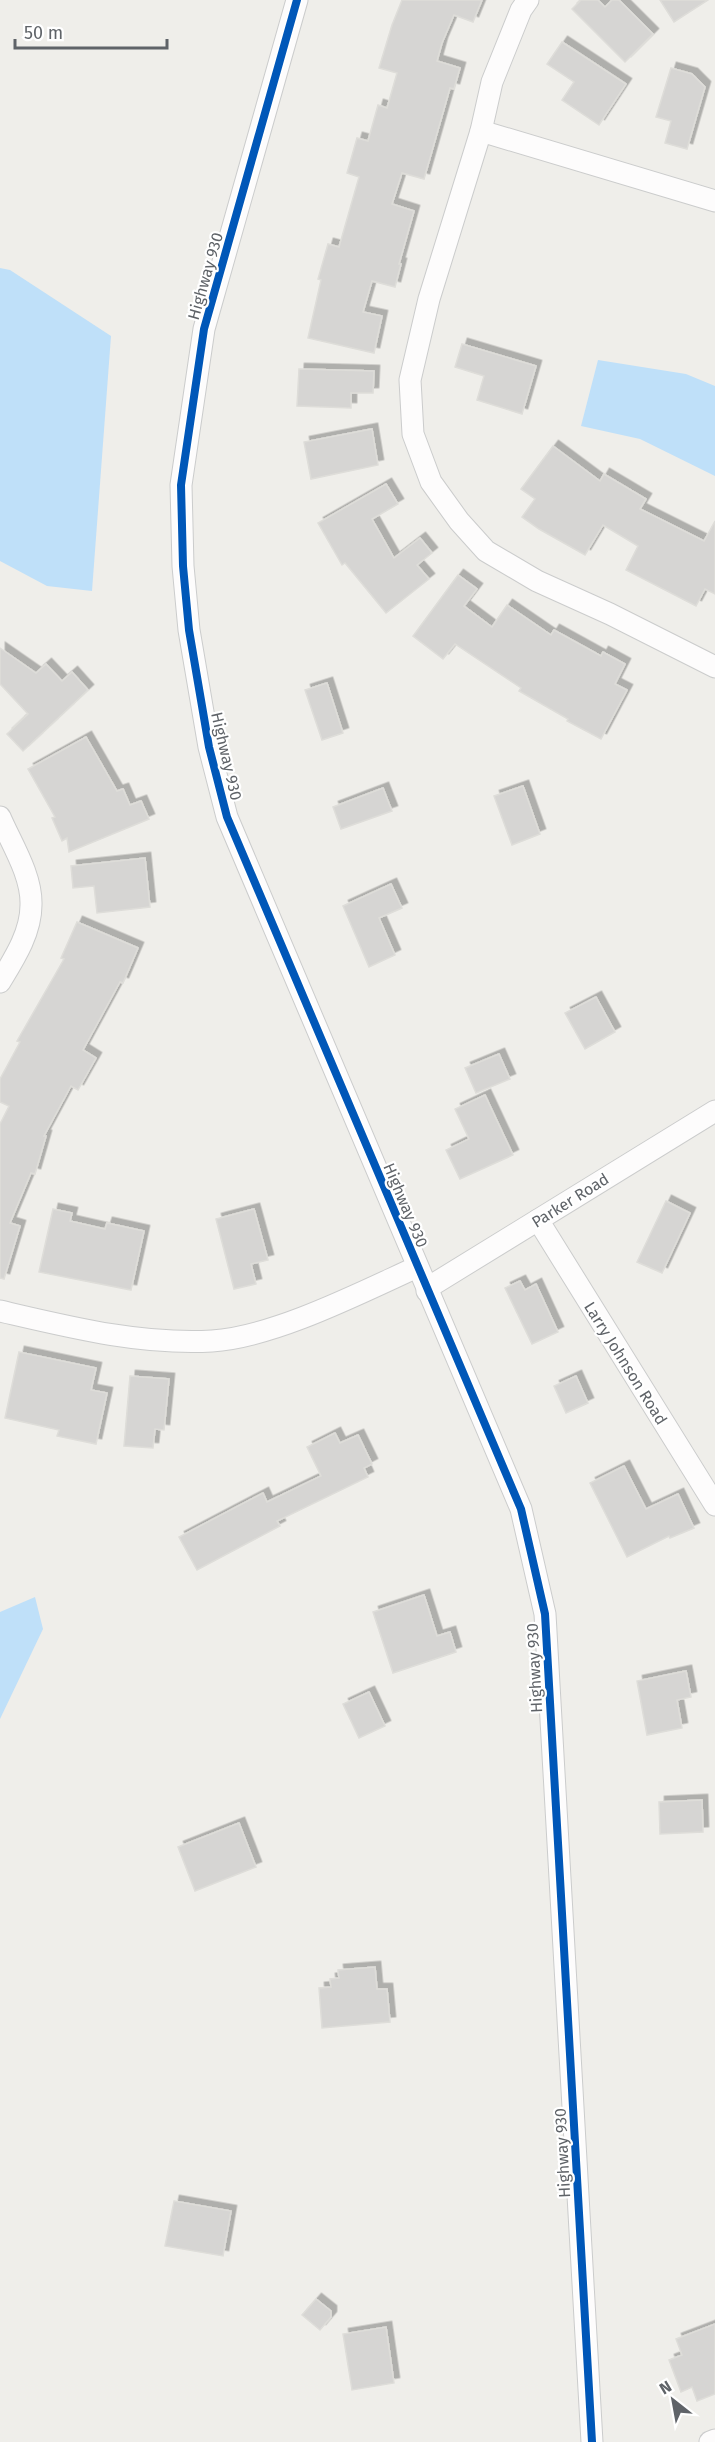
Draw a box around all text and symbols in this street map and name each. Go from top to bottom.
scale bar [15,12,166,50]
text: 50 m [24,22,63,44]
street label: Highway 930 [184,230,227,322]
street label: Highway 930 [207,710,246,802]
street label: Highway 930 [379,1160,432,1250]
street label: Parker Road [528,1169,612,1232]
street label: Larry Johnson Road [580,1298,671,1428]
street label: Highway 930 [523,1622,546,1713]
street label: Highway 930 [551,2107,574,2198]
north arrow [643,2370,703,2430]
text: N [656,2377,675,2398]

